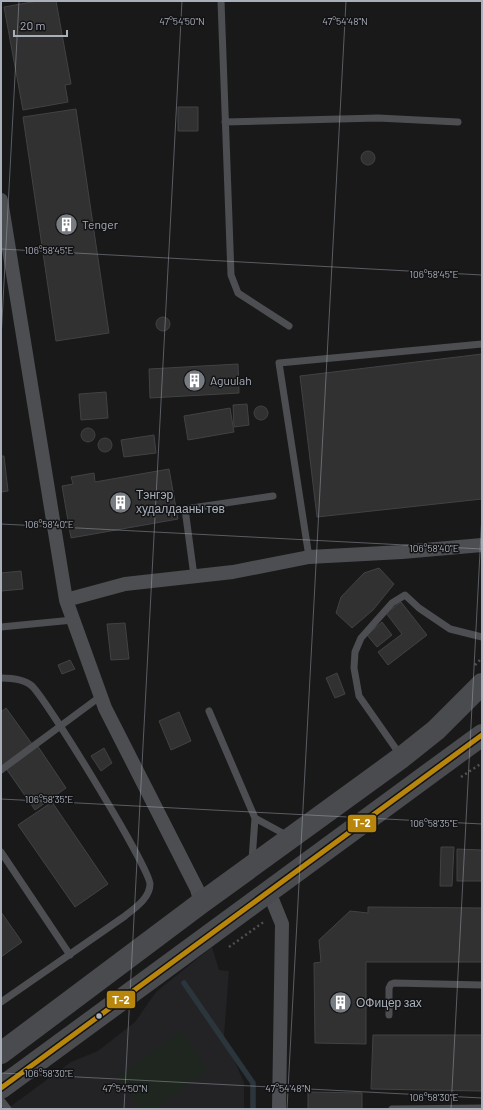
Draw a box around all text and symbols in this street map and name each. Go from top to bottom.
scale bar [14,12,67,38]
text: 47°54'50"N [159,15,205,27]
text: 47°54'48"N [322,15,368,27]
text: 20 m [20,18,46,32]
building icon: Tenger [53,212,79,238]
place label: Tenger [82,217,119,231]
text: 106°58'45"E [24,244,74,256]
text: 106°58'45"E [409,268,459,280]
building icon: Aguulah [181,368,207,394]
place label: Aguulah [210,373,252,387]
place label: Тэнгэр худалдааны төв [136,487,225,516]
building icon: Тэнгэр худалдааны төв [107,489,133,515]
text: 106°58'40"E [24,518,74,530]
text: 106°58'40"E [409,542,459,554]
text: 106°58'35"E [25,793,73,805]
line badge: Т-2 [347,814,377,833]
text: Т-2 [353,816,371,829]
text: 106°58'35"E [410,817,458,829]
line badge: Т-2 [106,990,136,1009]
building icon: ОФицер зах [327,990,353,1016]
text: Т-2 [112,993,130,1006]
place label: ОФицер зах [356,995,422,1010]
unlabelled marker [94,1011,104,1021]
text: 106°58'30"E [24,1067,74,1079]
text: 47°54'50"N [102,1082,148,1094]
text: 47°54'48"N [265,1082,311,1094]
text: 106°58'30"E [409,1091,459,1103]

